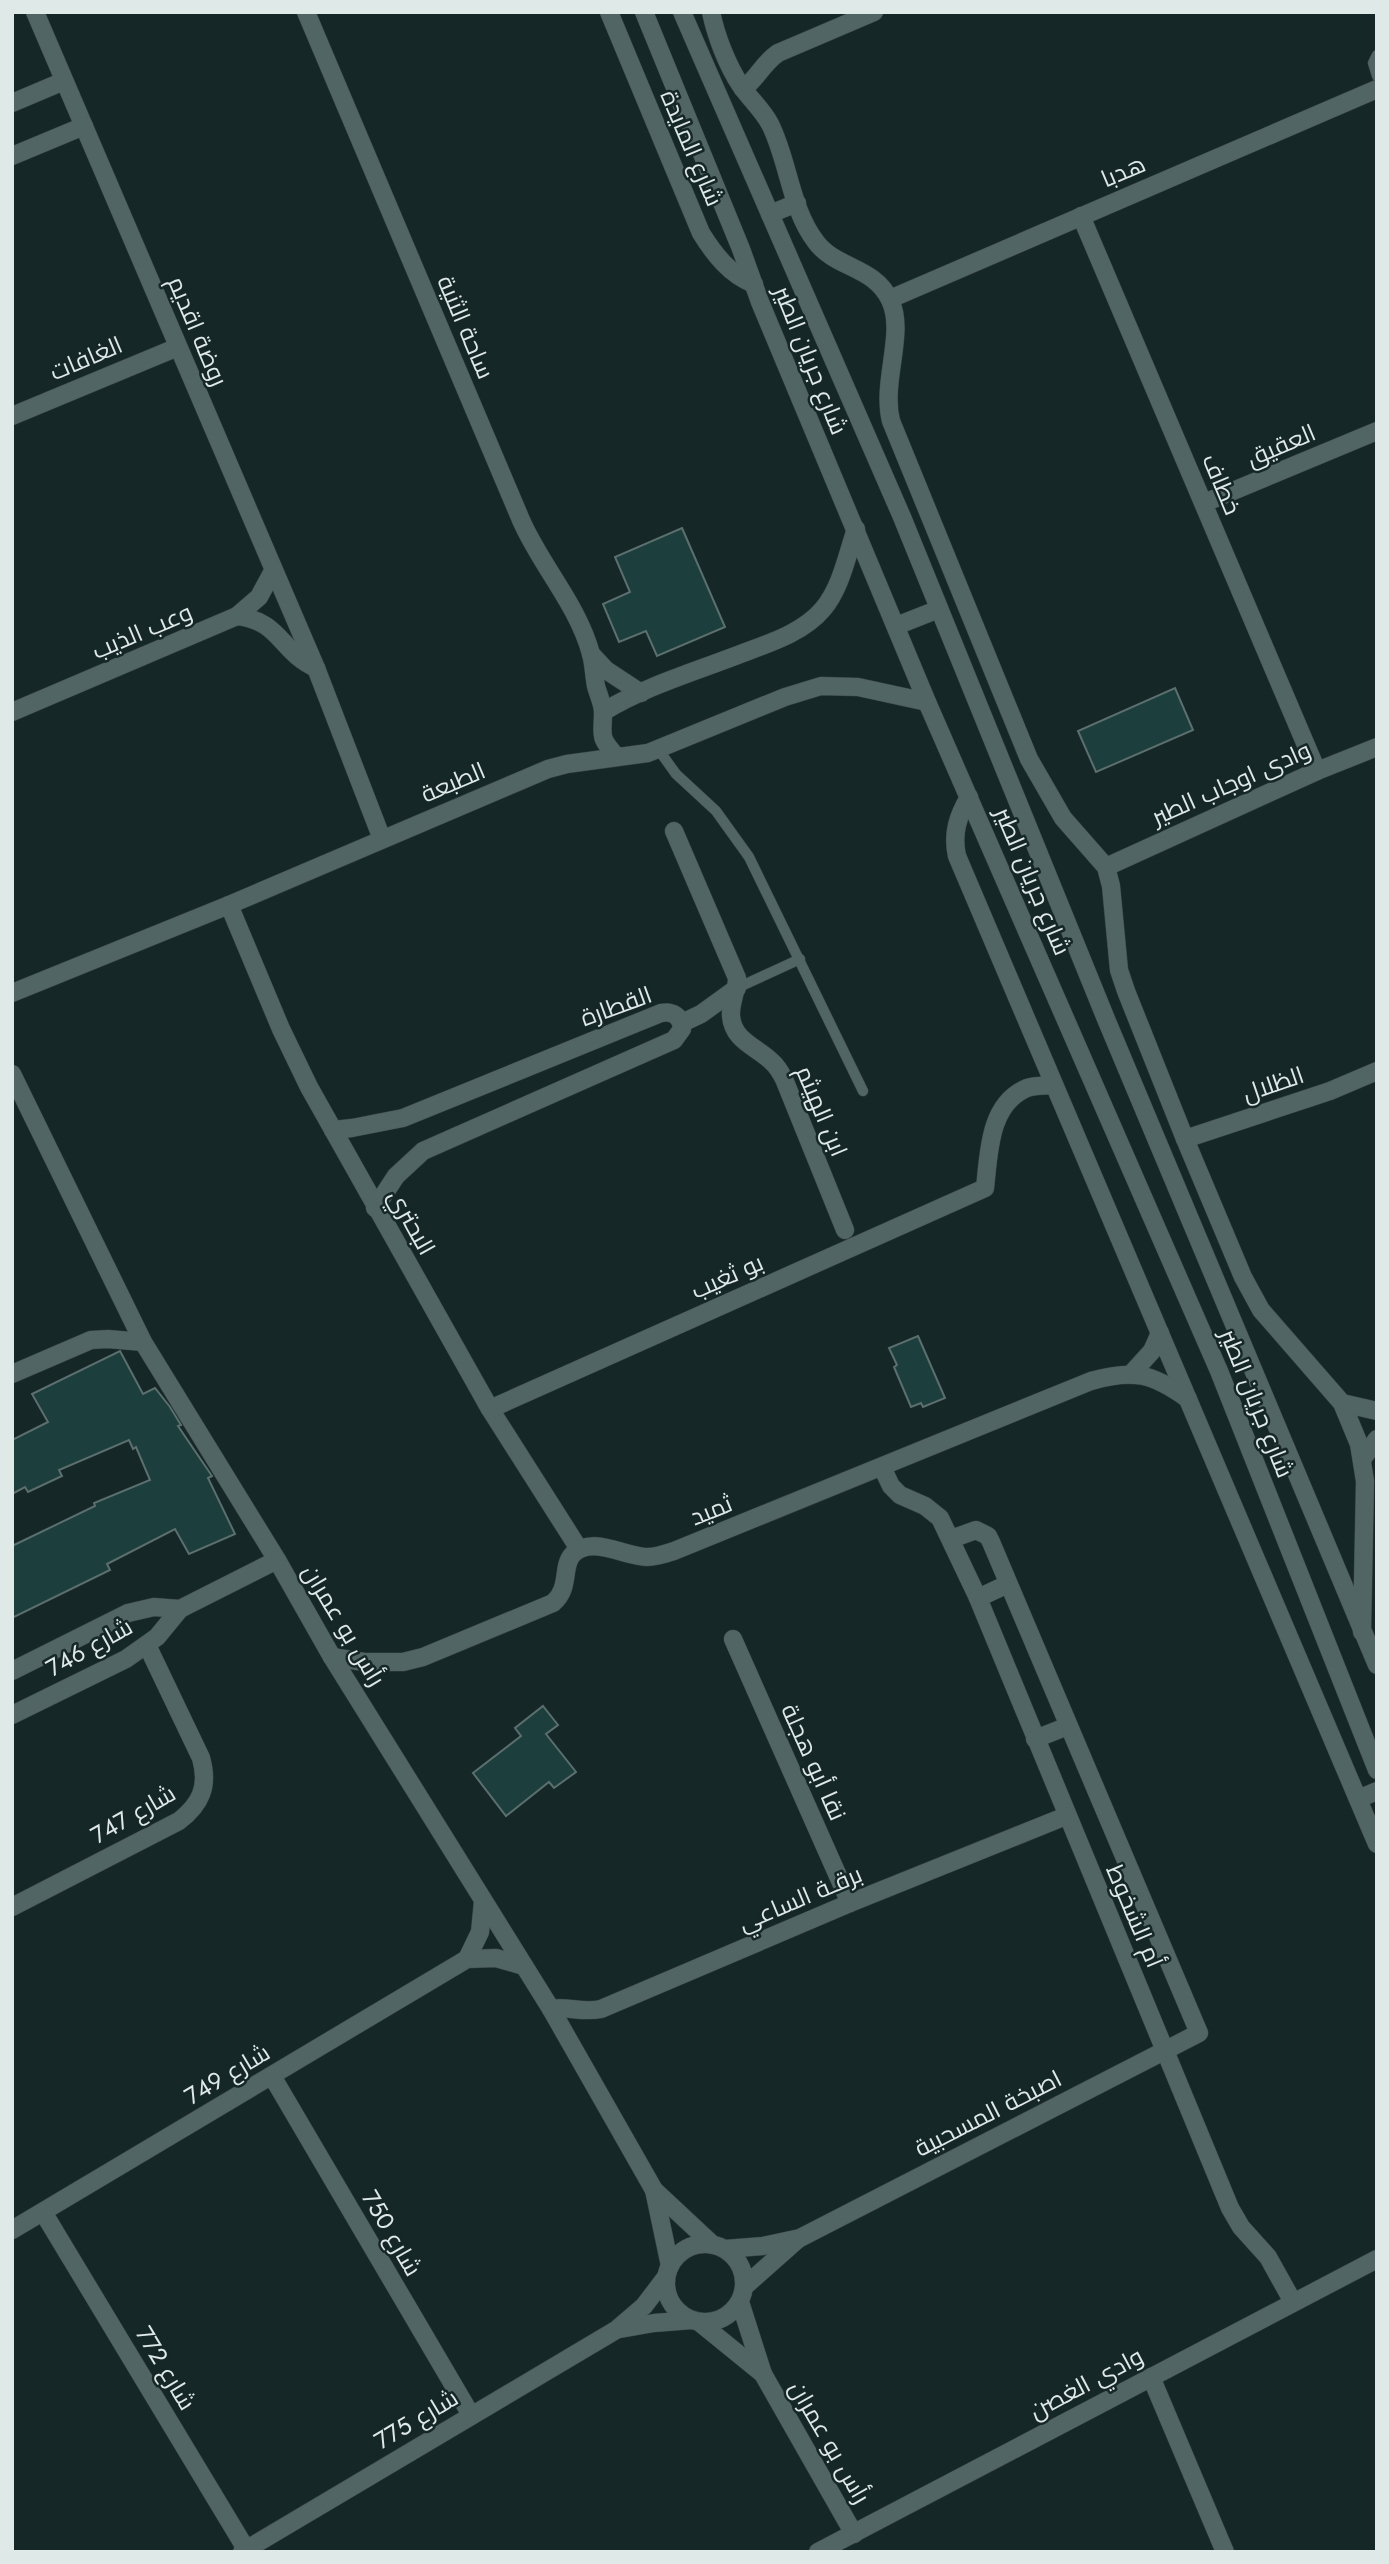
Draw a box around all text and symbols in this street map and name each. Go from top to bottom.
street label: شارع المايدة [652,84,732,212]
street label: هدبا [1095,146,1151,196]
street label: ساحة الثنية [429,270,503,384]
street label: روضة اقديم [159,271,237,391]
street label: شارع جريان الطير [764,278,857,440]
street label: الغافات [44,327,128,389]
street label: العقيق [1241,415,1321,475]
street label: خطاف [1194,448,1250,520]
street label: وعب الذيب [86,594,198,668]
street label: وادى اوجاب الطير [1144,732,1316,835]
street label: الطبعة [415,753,491,811]
street label: شارع جريان الطير [985,800,1080,961]
street label: القطارة [575,977,657,1035]
street label: الظلال [1237,1057,1309,1111]
street label: ابن الهيثم [787,1060,857,1162]
street label: البحتري [379,1183,444,1262]
street label: بو ثغيب [685,1245,769,1307]
street label: شارع جريان الطير [1210,1321,1303,1483]
street label: ثميد [685,1486,738,1534]
street label: رأس بو عمران [294,1557,394,1693]
street label: شارع 746 [39,1609,139,1685]
street label: نقا أبو هجلة [773,1698,855,1826]
street label: شارع 747 [84,1776,182,1852]
street label: برقـة الساعي [733,1856,868,1942]
street label: أم الشخوط [1098,1859,1172,1973]
street label: شارع 749 [178,2035,276,2113]
street label: اصبخة المسحبية [908,2061,1068,2165]
street label: شارع 750 [353,2183,431,2283]
street label: شارع 772 [127,2319,205,2417]
street label: وادي الغصن [1023,2338,1150,2429]
street label: رأس بو عمران [781,2374,879,2510]
street label: شارع 775 [367,2380,465,2458]

